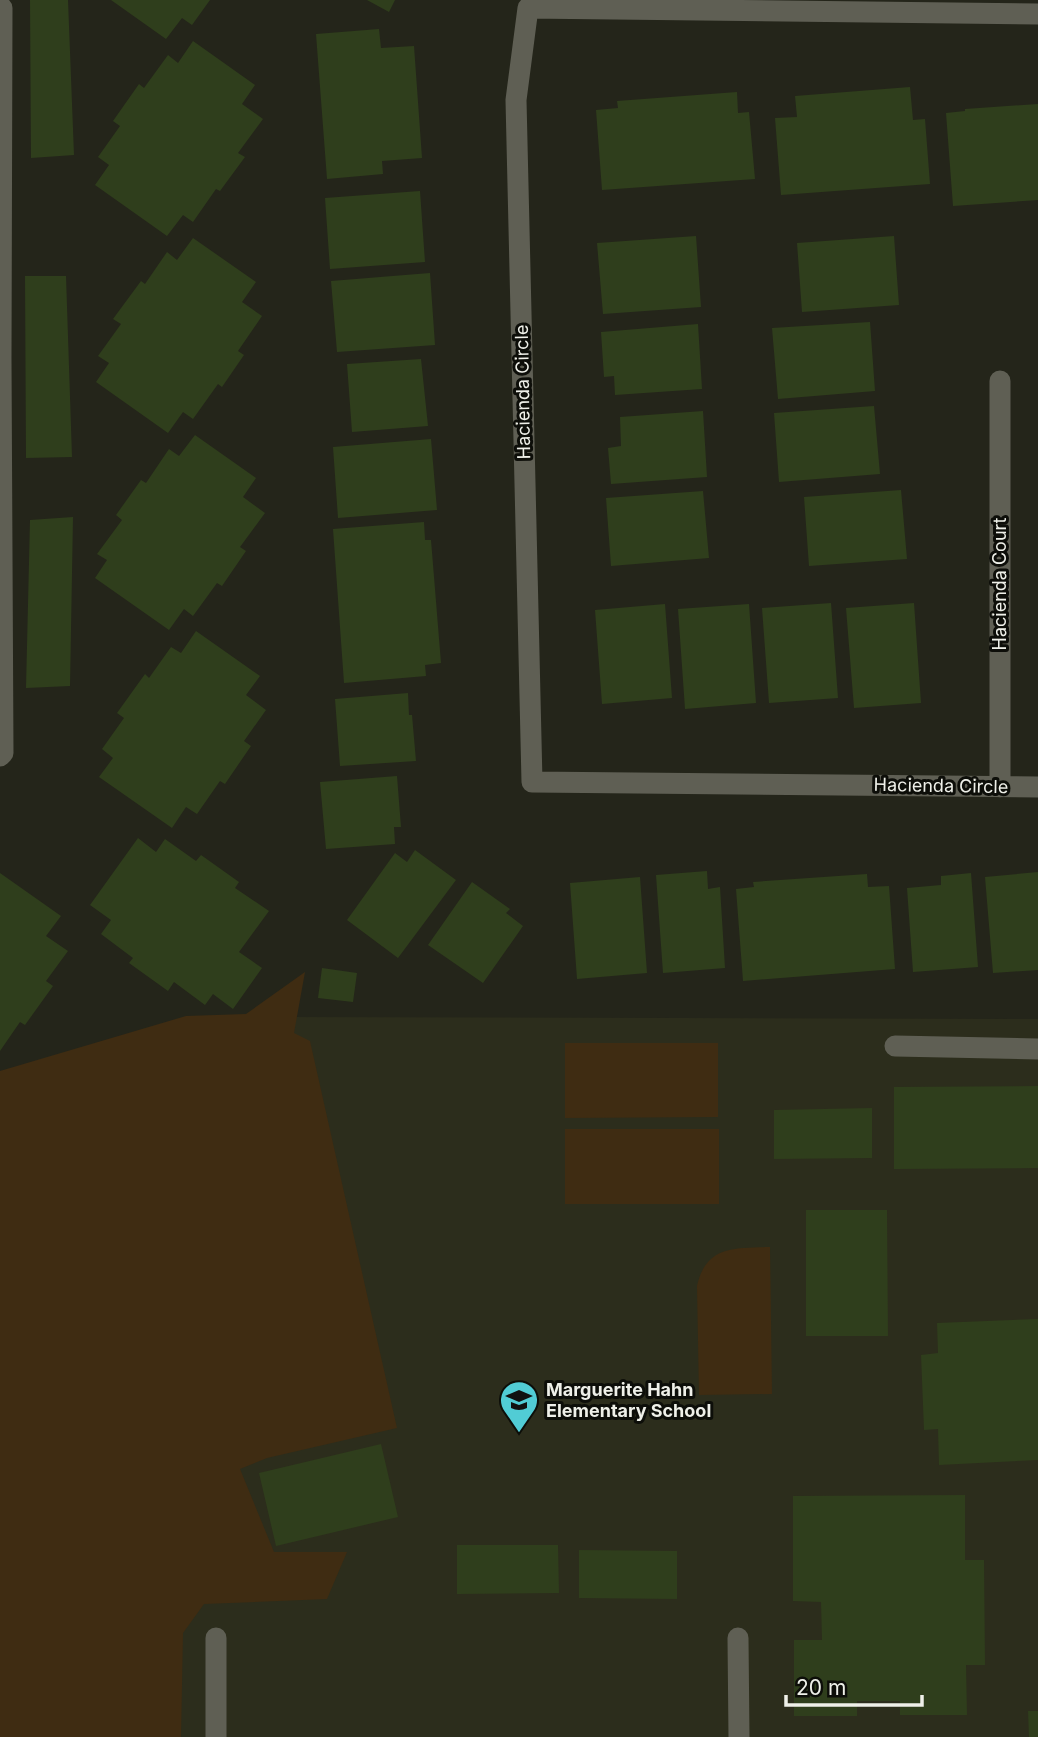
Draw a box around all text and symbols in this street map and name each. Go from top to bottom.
street label: Hacienda Circle [511,325,534,459]
street label: Hacienda Court [989,517,1010,650]
street label: Hacienda Circle [874,774,1008,797]
school or university icon: Marguerite Hahn Elementary School [498,1379,540,1434]
place label: Marguerite Hahn Elementary School [546,1379,711,1421]
scale bar [786,1664,922,1708]
text: 20 m [796,1675,846,1700]

